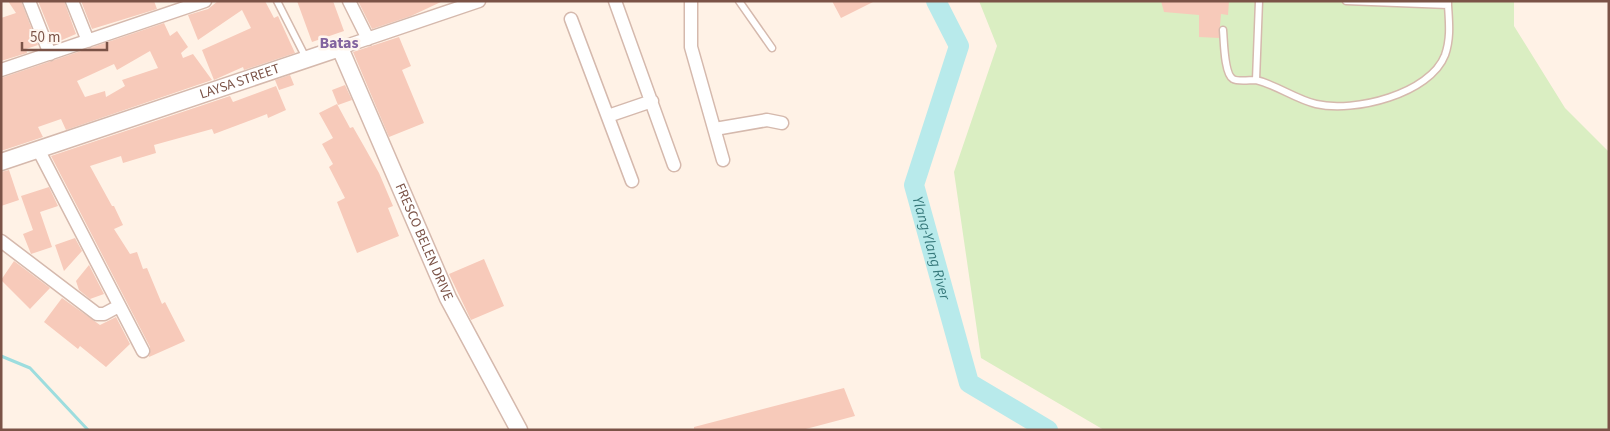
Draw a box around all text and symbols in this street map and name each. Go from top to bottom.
scale bar [22,20,108,52]
text: 50 m [30,27,60,48]
district label: Batas [319,32,359,54]
street label: LAYSA STREET [197,59,283,104]
street label: FRESCO BELEN DRIVE [390,180,458,304]
water label: Ylang-Ylang River [907,194,956,303]

